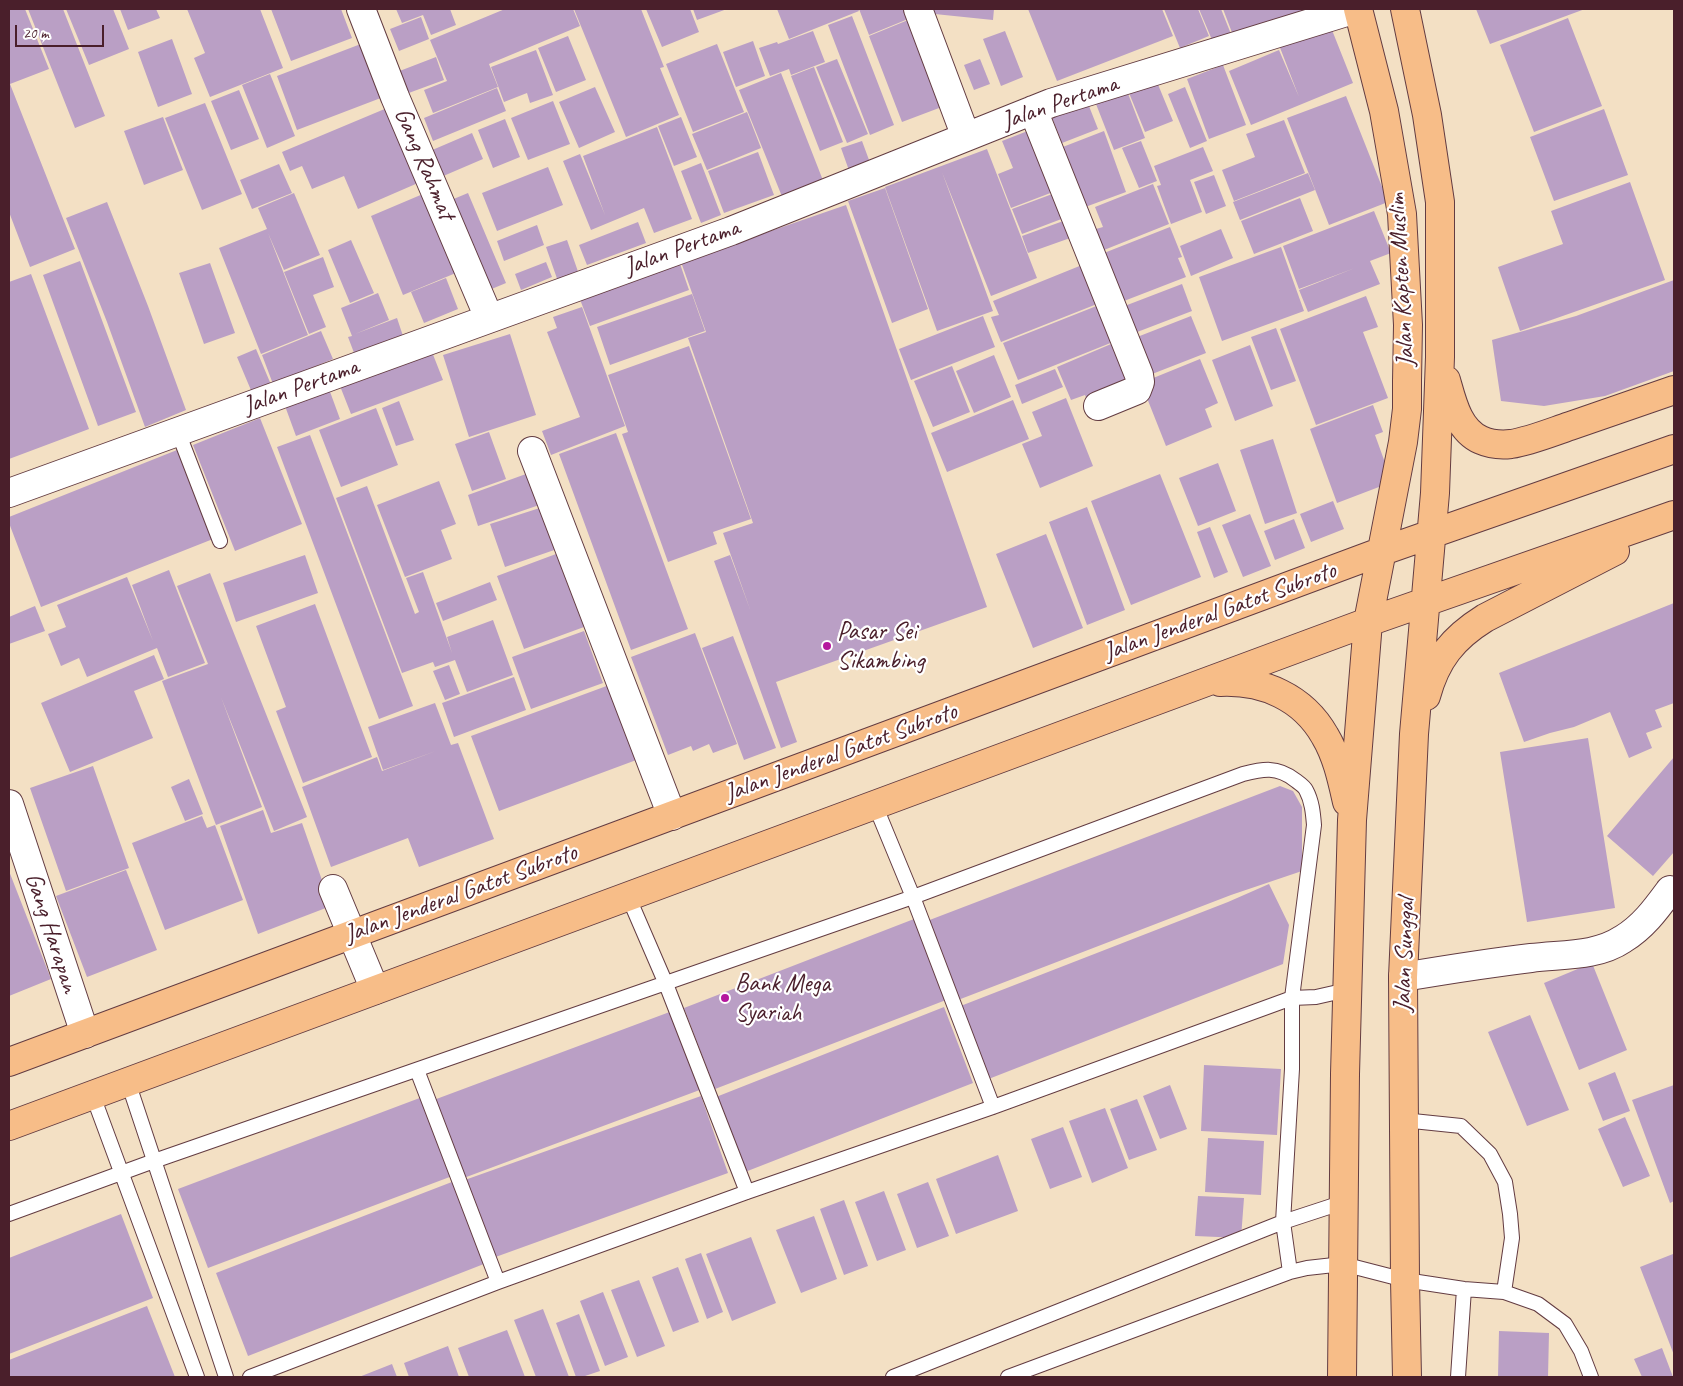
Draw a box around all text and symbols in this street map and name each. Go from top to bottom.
scale bar [18,15,106,47]
text: 20 m [23,24,49,43]
street label: Jalan Pertama [998,69,1122,137]
street label: Gang Rahmat [387,104,461,224]
street label: Jalan Kapten Muslim [1382,192,1422,368]
street label: Jalan Pertama [620,213,744,283]
street label: Jalan Pertama [239,352,363,422]
street label: Jalan Jenderal Gatot Subroto [1100,556,1340,668]
place label: Pasar Sei Sikambing [837,617,924,676]
marker: Pasar Sei Sikambing [821,640,833,652]
street label: Jalan Jenderal Gatot Subroto [721,697,961,809]
street label: Jalan Jenderal Gatot Subroto [341,838,581,950]
street label: Gang Harapan [18,869,84,997]
street label: Jalan Sunggal [1388,897,1422,1013]
place label: Bank Mega Syariah [735,969,830,1028]
marker: Bank Mega Syariah [719,992,731,1004]

